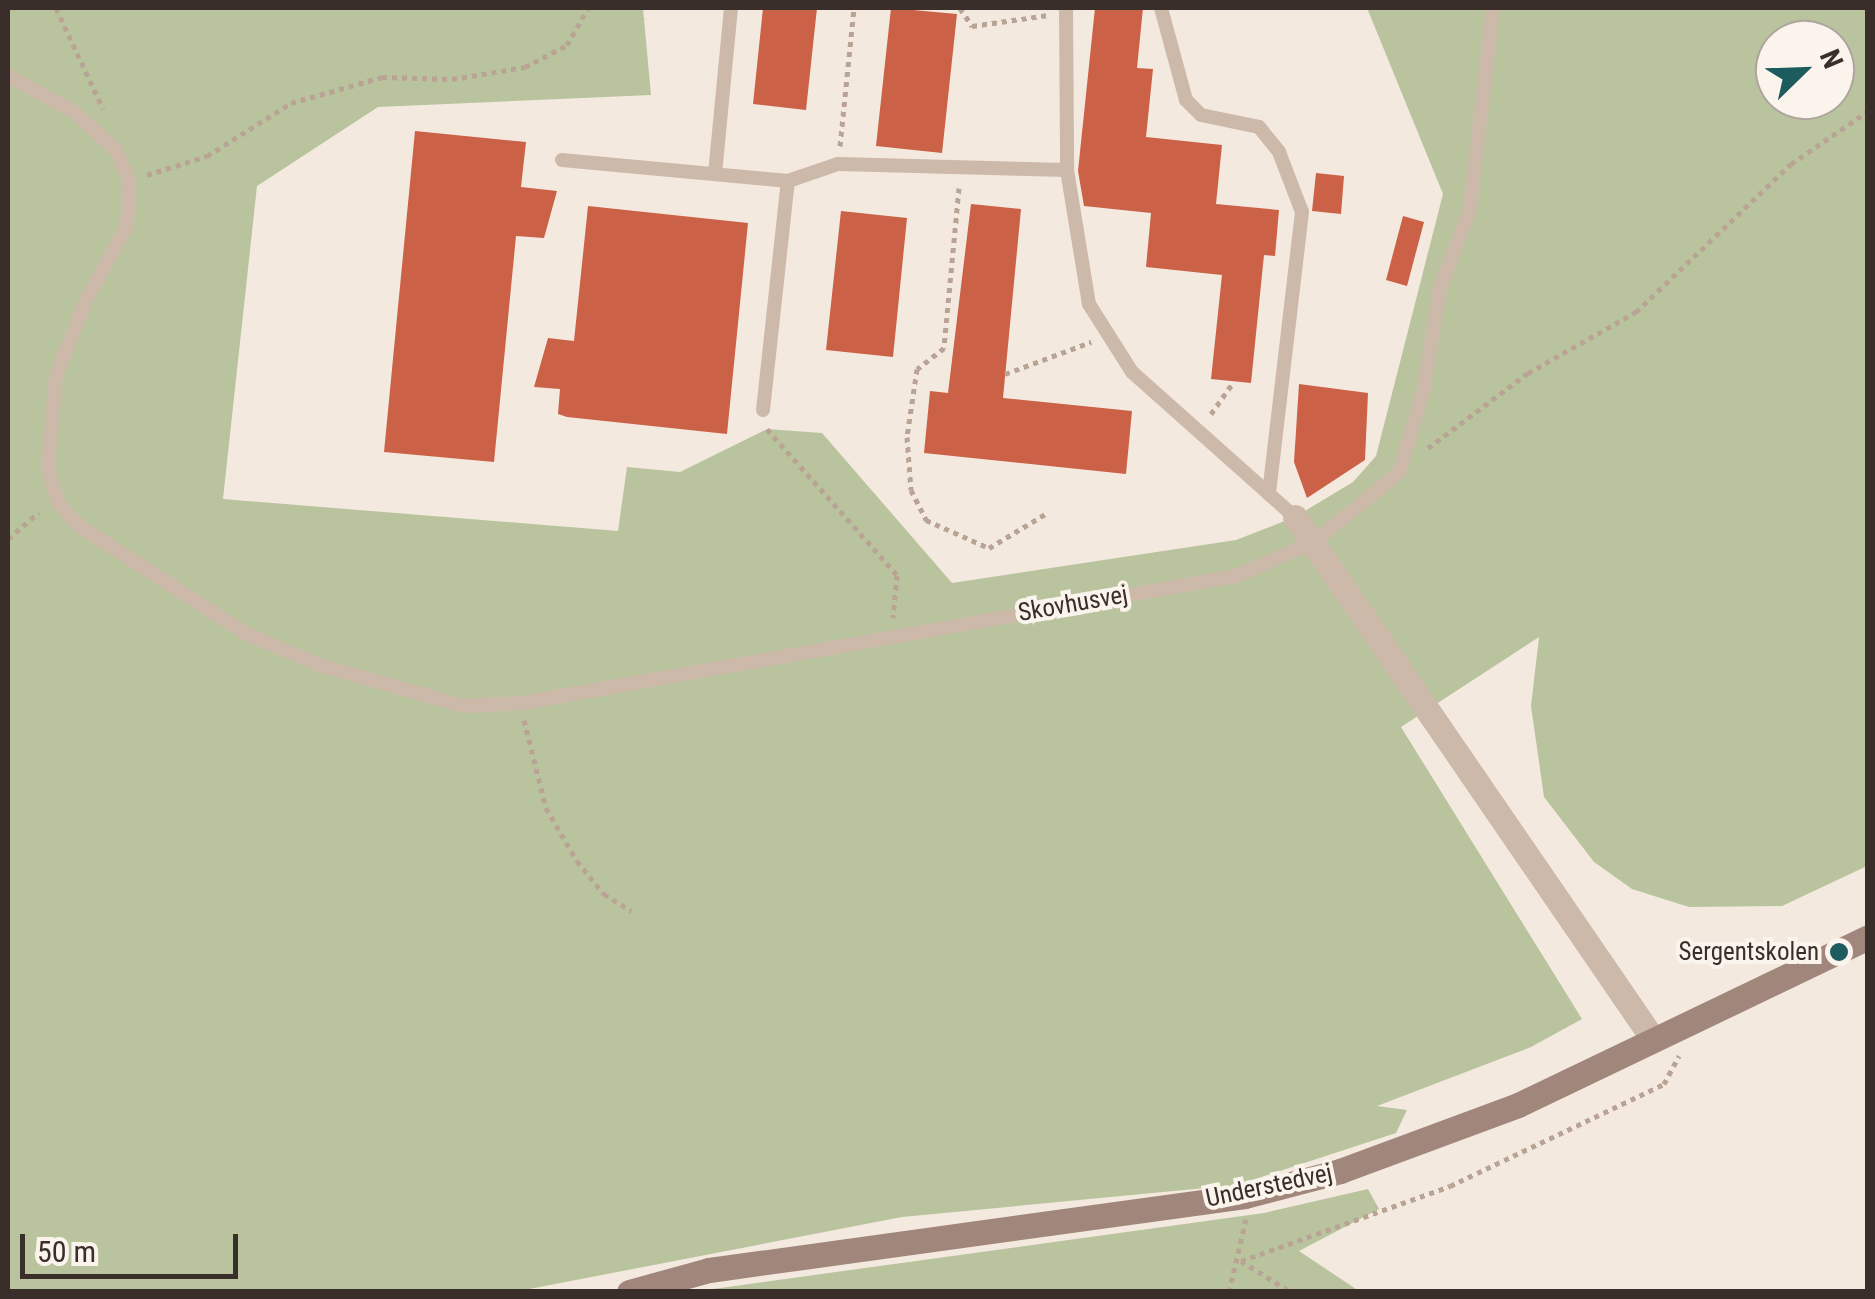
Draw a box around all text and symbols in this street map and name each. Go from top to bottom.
north arrow [1755,20,1855,120]
text: N [1813,45,1850,73]
street label: Skovhusvej [1016,580,1130,628]
place label: Sergentskolen [1679,937,1819,967]
marker: Sergentskolen [1828,941,1850,963]
street label: Understedvej [1203,1158,1335,1214]
scale bar [25,1214,242,1276]
text: 50 m [37,1234,96,1269]

